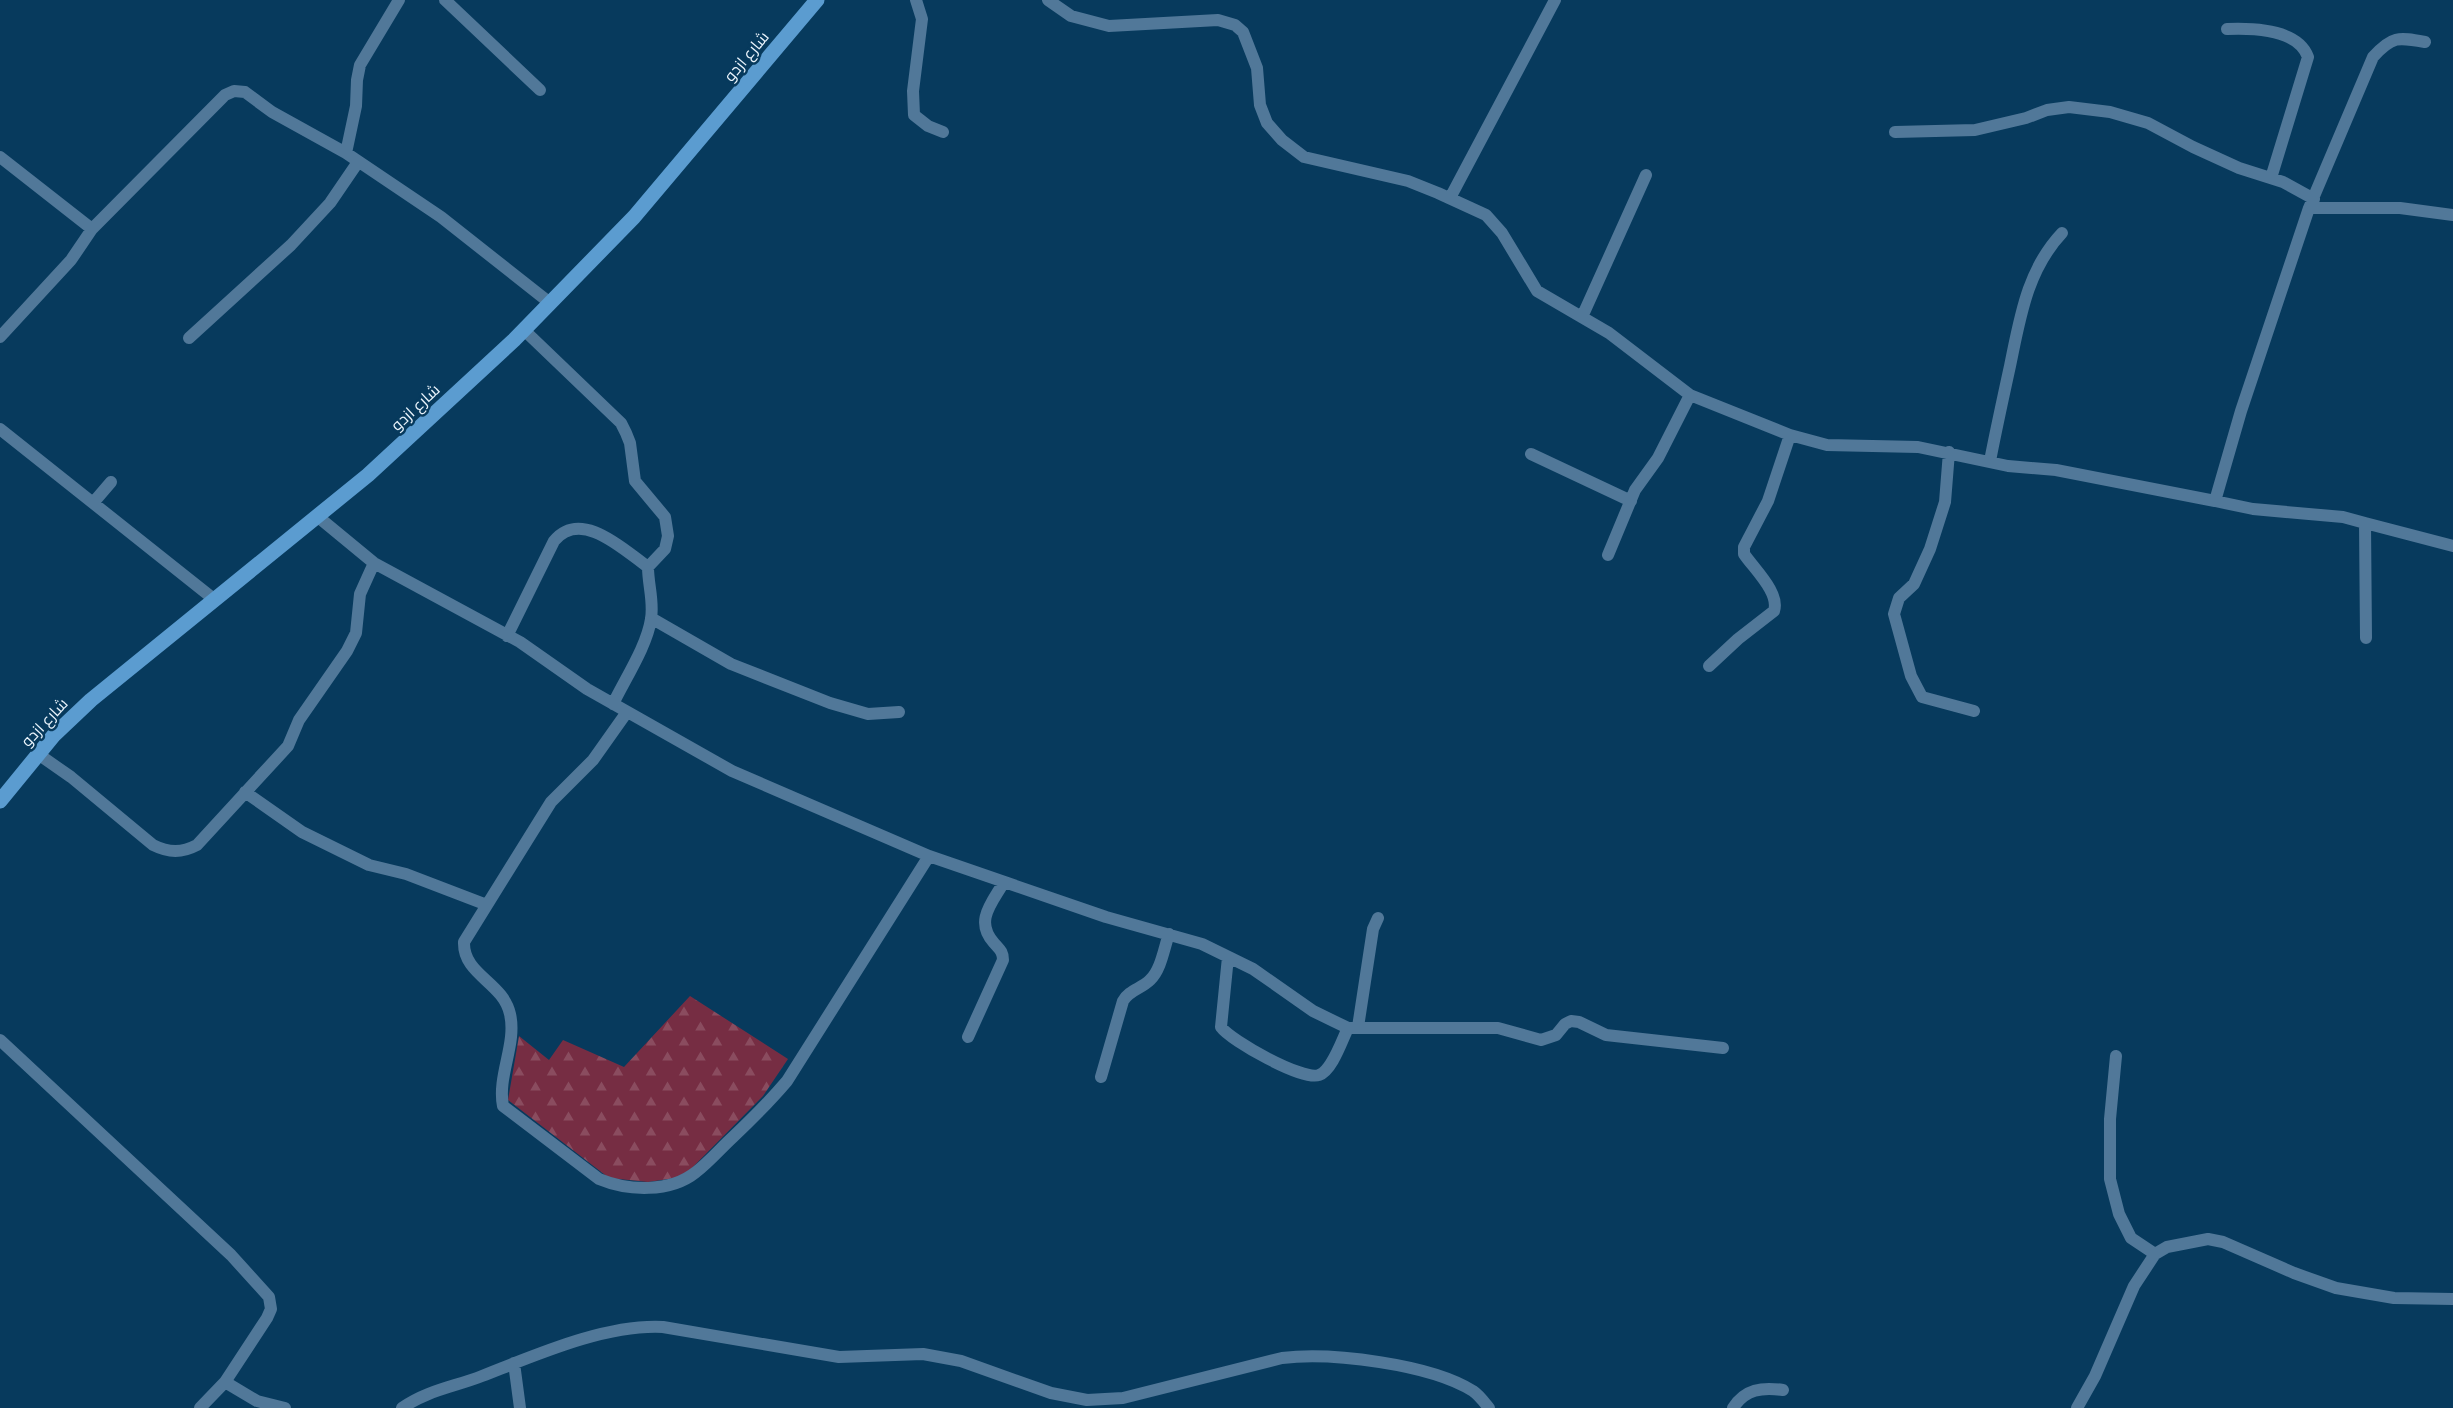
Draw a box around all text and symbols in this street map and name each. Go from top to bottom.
street label: شارع ازدو [719,27,774,87]
street label: شارع ازدو [386,379,445,436]
street label: شارع ازدو [16,693,73,752]

